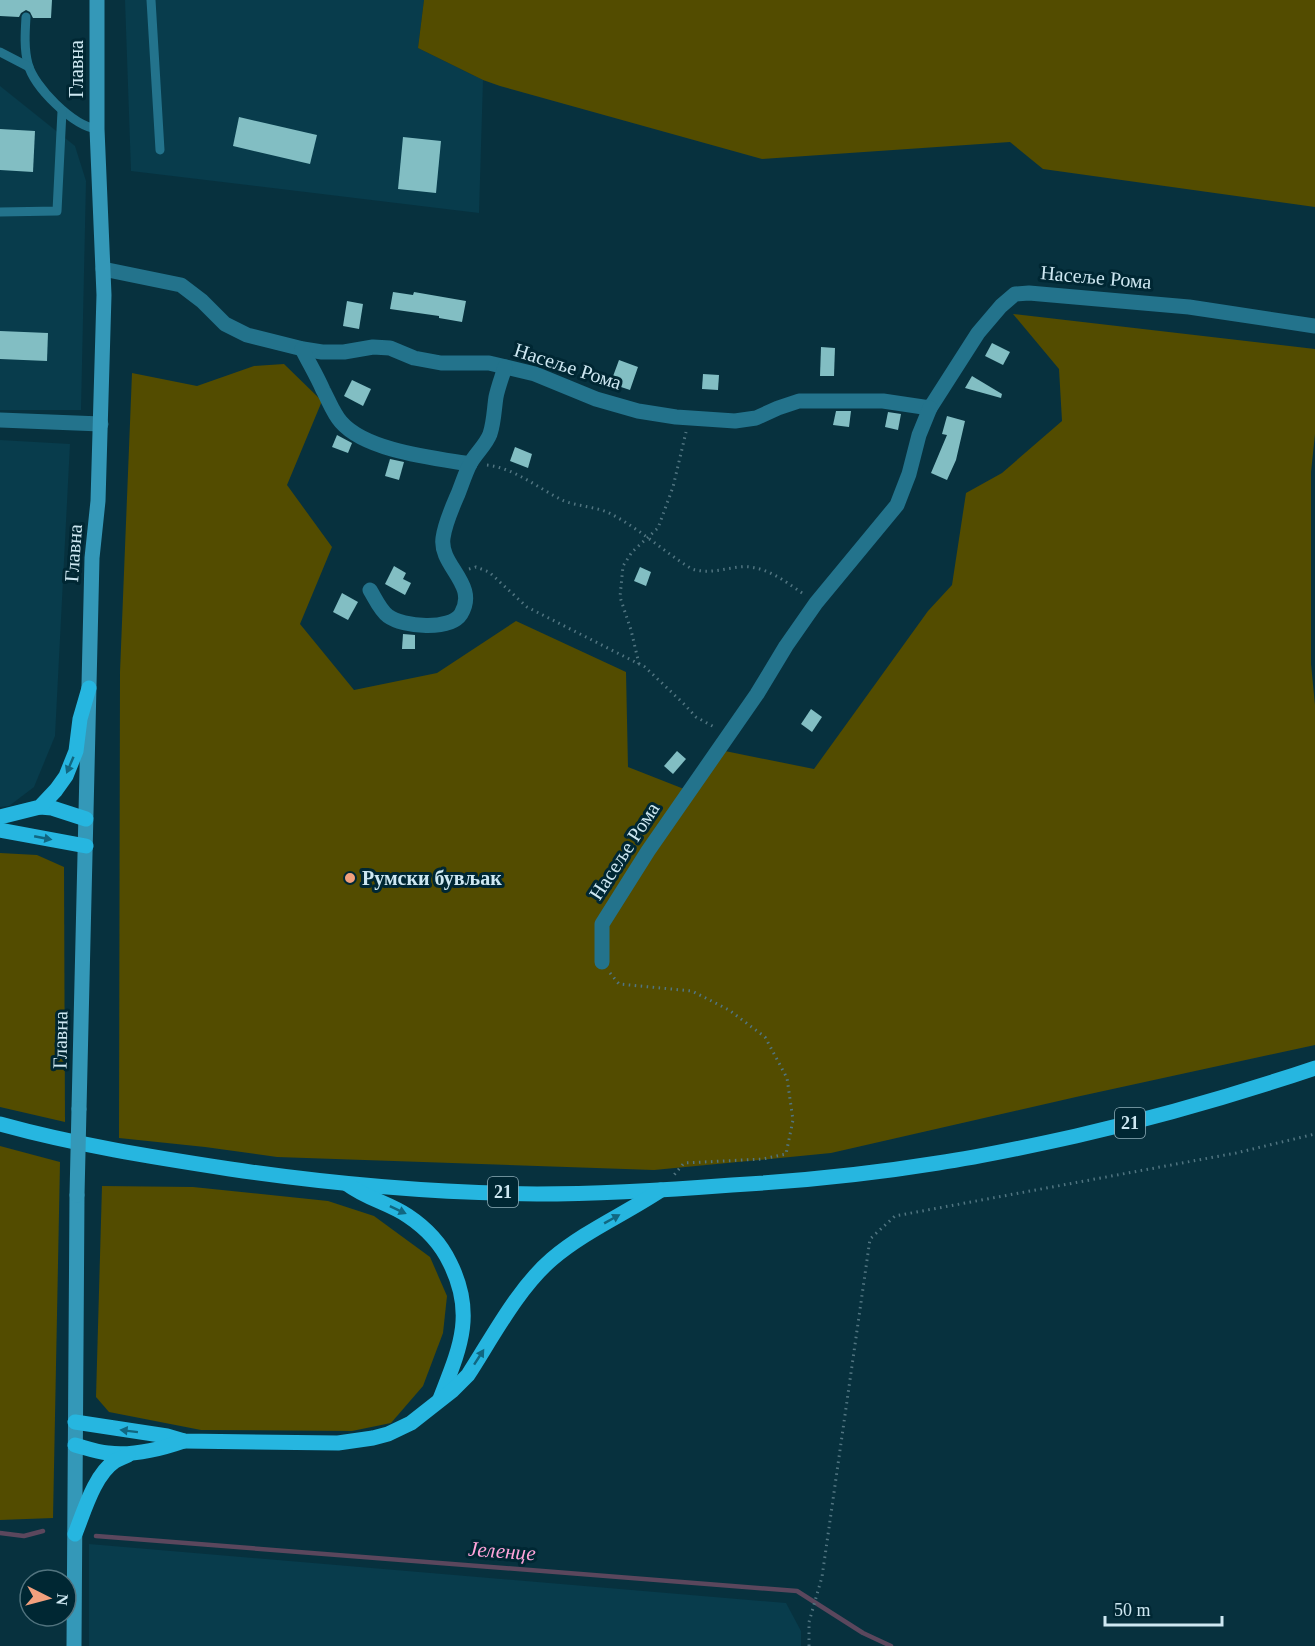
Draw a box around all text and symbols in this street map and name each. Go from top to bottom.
street label: Главна [65,40,87,98]
street label: Насеље Рома [1040,261,1153,293]
street label: Насеље Рома [512,338,624,394]
street label: Главна [60,523,86,583]
one-way arrow [65,756,74,774]
street label: Насеље Рома [584,798,664,904]
one-way arrow [34,833,53,842]
place label: Румски бувљак [362,867,502,890]
marker: Румски бувљак [343,871,357,885]
street label: Главна [48,1011,72,1069]
road number: 21 [1115,1108,1145,1138]
road number: 21 [488,1177,518,1207]
one-way arrow [389,1206,406,1215]
one-way arrow [604,1214,621,1224]
one-way arrow [473,1349,484,1365]
one-way arrow [120,1426,139,1436]
water label: Јеленце [467,1537,537,1565]
north arrow [18,1568,78,1628]
scale bar [1105,1589,1222,1627]
text: N [53,1593,71,1607]
text: 50 m [1114,1600,1151,1620]

